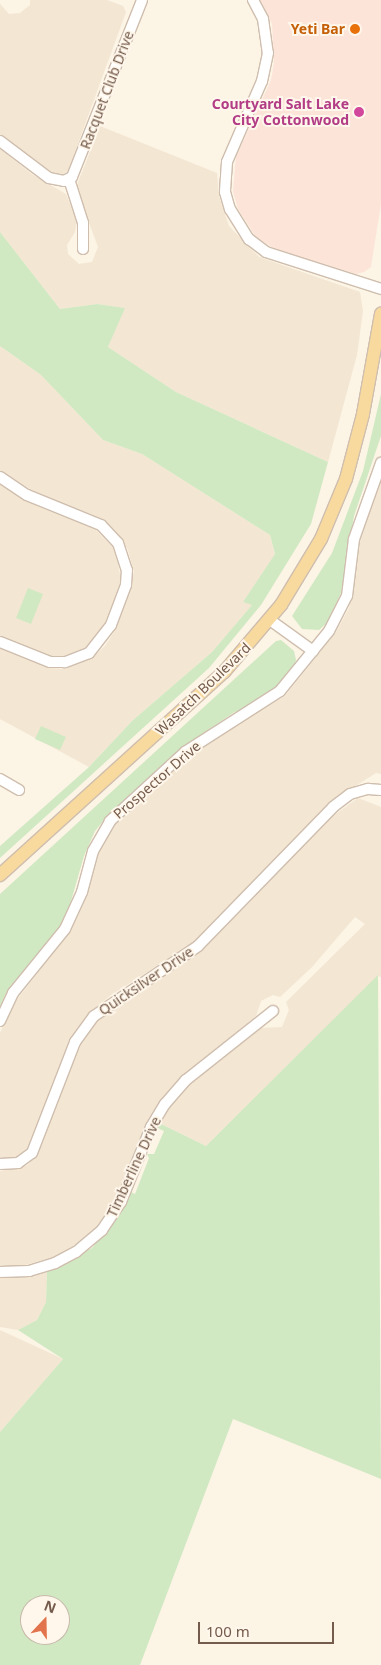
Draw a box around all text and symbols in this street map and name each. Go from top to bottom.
place label: Yeti Bar [291,21,345,37]
marker: Yeti Bar [349,23,361,35]
street label: Racquet Club Drive [77,29,137,151]
place label: Courtyard Salt Lake City Cottonwood [212,96,349,128]
marker: Courtyard Salt Lake City Cottonwood [353,106,365,118]
street label: Wasatch Boulevard [152,639,254,739]
street label: Prospector Drive [110,738,204,822]
street label: Quicksilver Drive [96,943,196,1019]
street label: Timberline Drive [103,1114,165,1220]
north arrow [20,1595,70,1645]
text: N [41,1596,59,1617]
scale bar [201,1612,337,1644]
text: 100 m [206,1621,250,1641]

